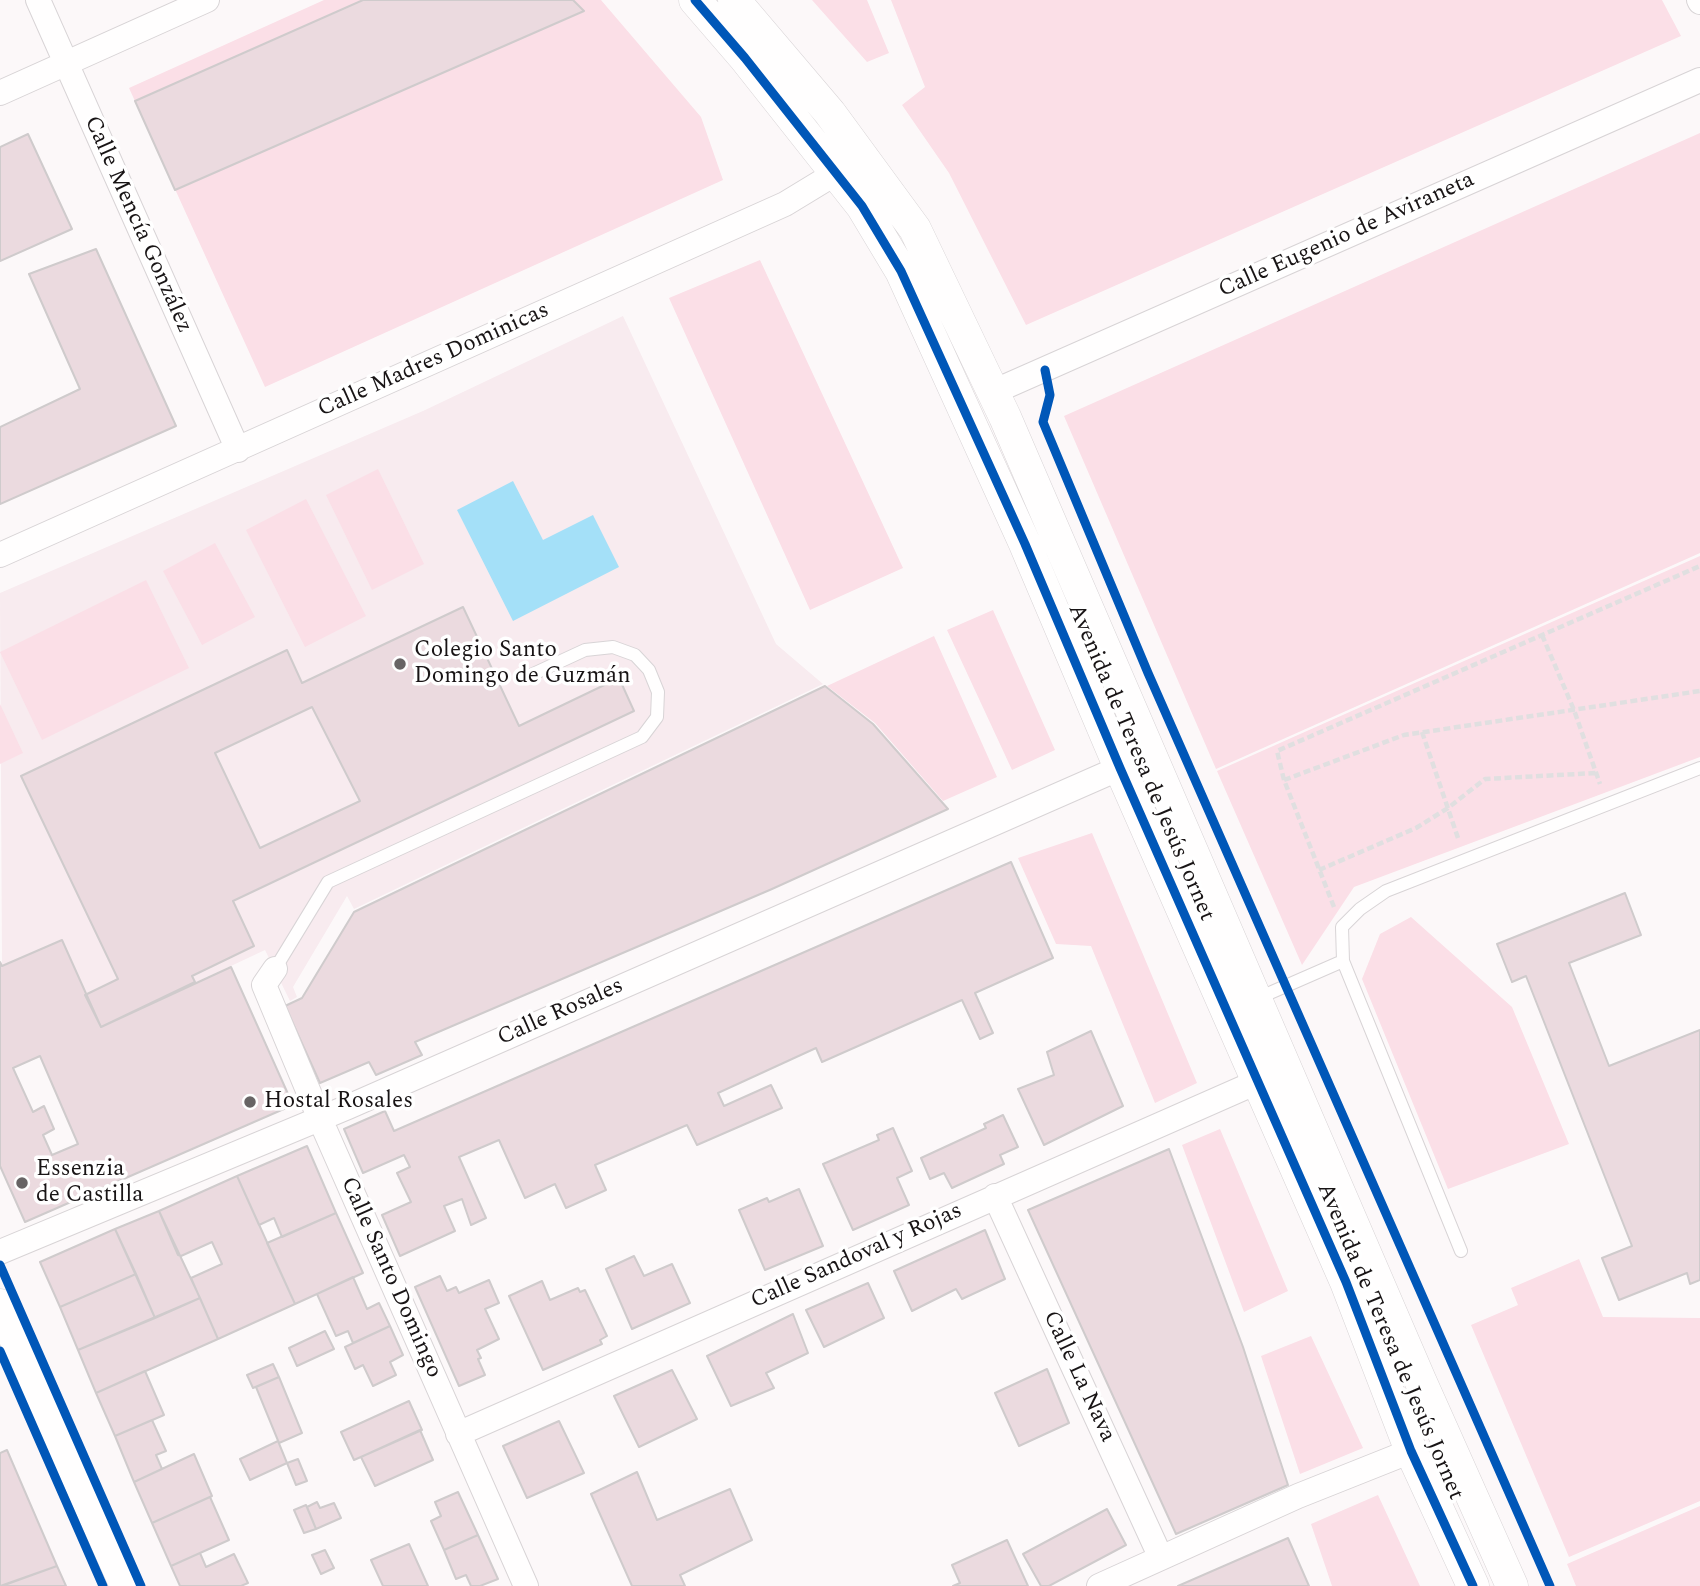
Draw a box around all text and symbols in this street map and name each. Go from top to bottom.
street label: Calle Mencía González [77,112,197,338]
street label: Calle Eugenio de Aviraneta [1215,167,1479,305]
street label: Calle Madres Dominicas [314,298,554,424]
street label: Avenida de Teresa de Jesús Jornet [1061,600,1219,926]
place label: Colegio Santo Domingo de Guzmán [414,637,631,691]
marker: Colegio Santo Domingo de Guzmán [392,656,408,672]
street label: Calle Rosales [494,973,628,1053]
place label: Hostal Rosales [264,1088,413,1116]
marker: Hostal Rosales [242,1094,258,1110]
place label: Essenzia de Castilla [36,1156,144,1210]
street label: Calle Santo Domingo [333,1173,447,1383]
marker: Essenzia de Castilla [14,1175,30,1191]
street label: Avenida de Teresa de Jesús Jornet [1310,1179,1468,1505]
street label: Calle Sandoval y Rojas [747,1198,967,1316]
street label: Calle La Nava [1036,1307,1120,1447]

